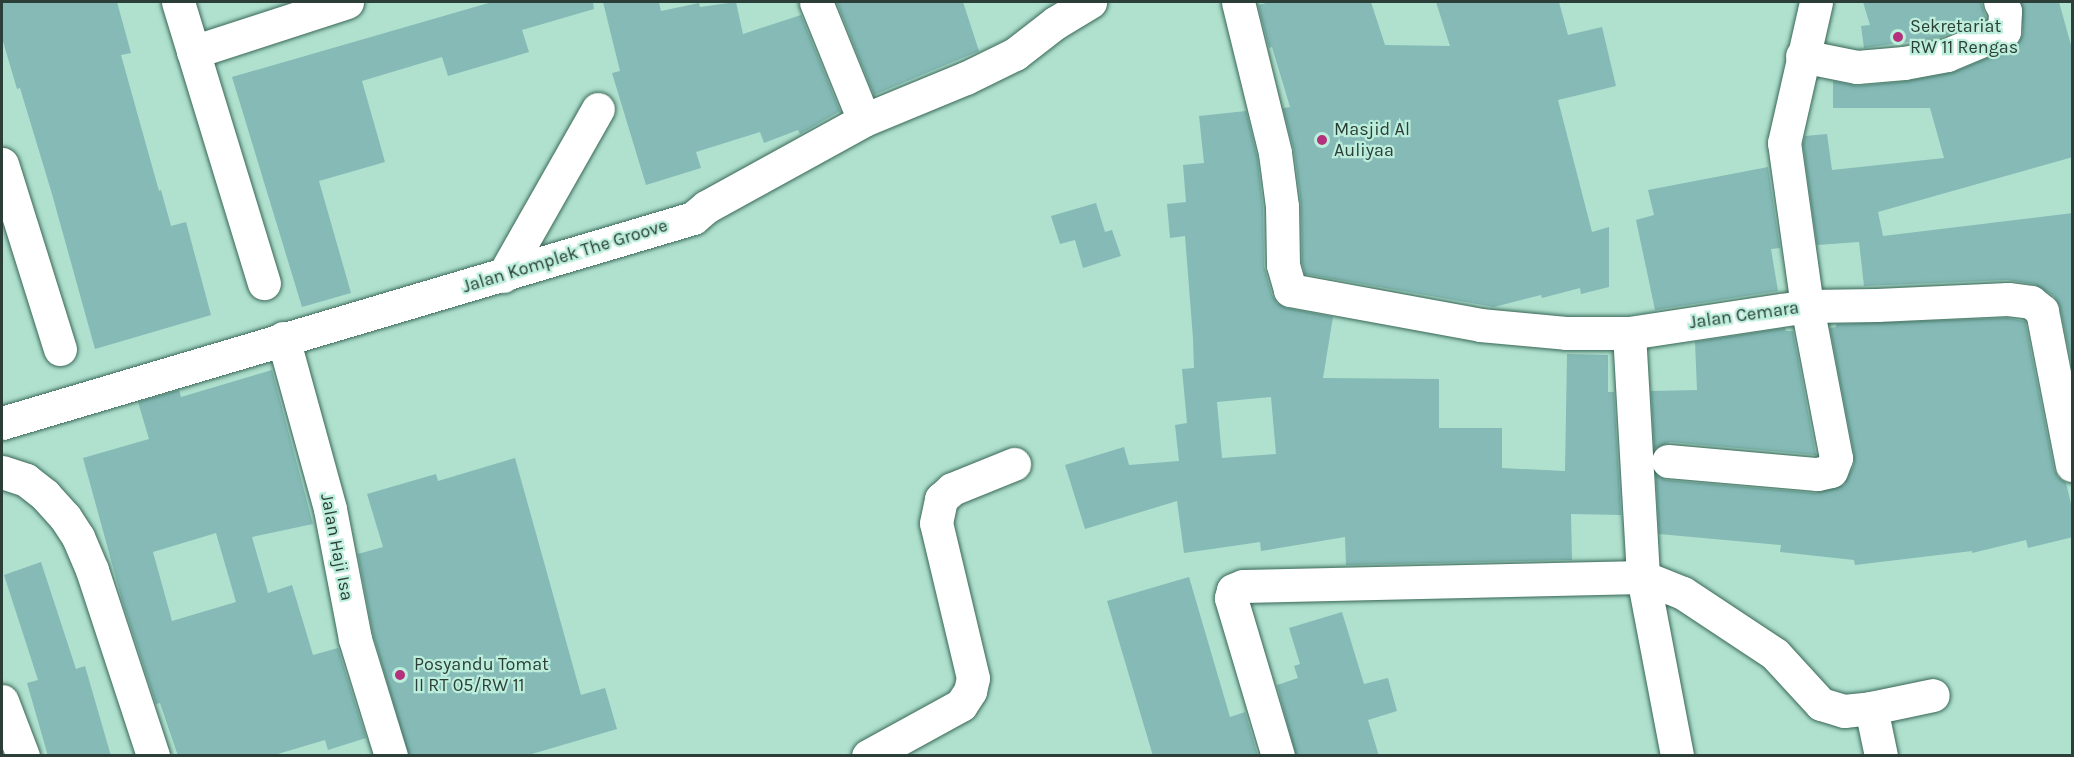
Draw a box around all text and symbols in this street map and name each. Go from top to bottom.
place label: Sekretariat RW 11 Rengas [1910,16,2018,58]
marker: Sekretariat RW 11 Rengas [1891,30,1905,44]
place label: Masjid Al Auliyaa [1334,119,1410,162]
marker: Masjid Al Auliyaa [1315,133,1329,147]
street label: Jalan Komplek The Groove [460,214,670,298]
street label: Jalan Cemara [1688,297,1800,333]
street label: Jalan Haji Isa [316,491,358,603]
place label: Posyandu Tomat II RT 05/RW 11 [414,654,549,696]
marker: Posyandu Tomat II RT 05/RW 11 [391,666,409,684]

